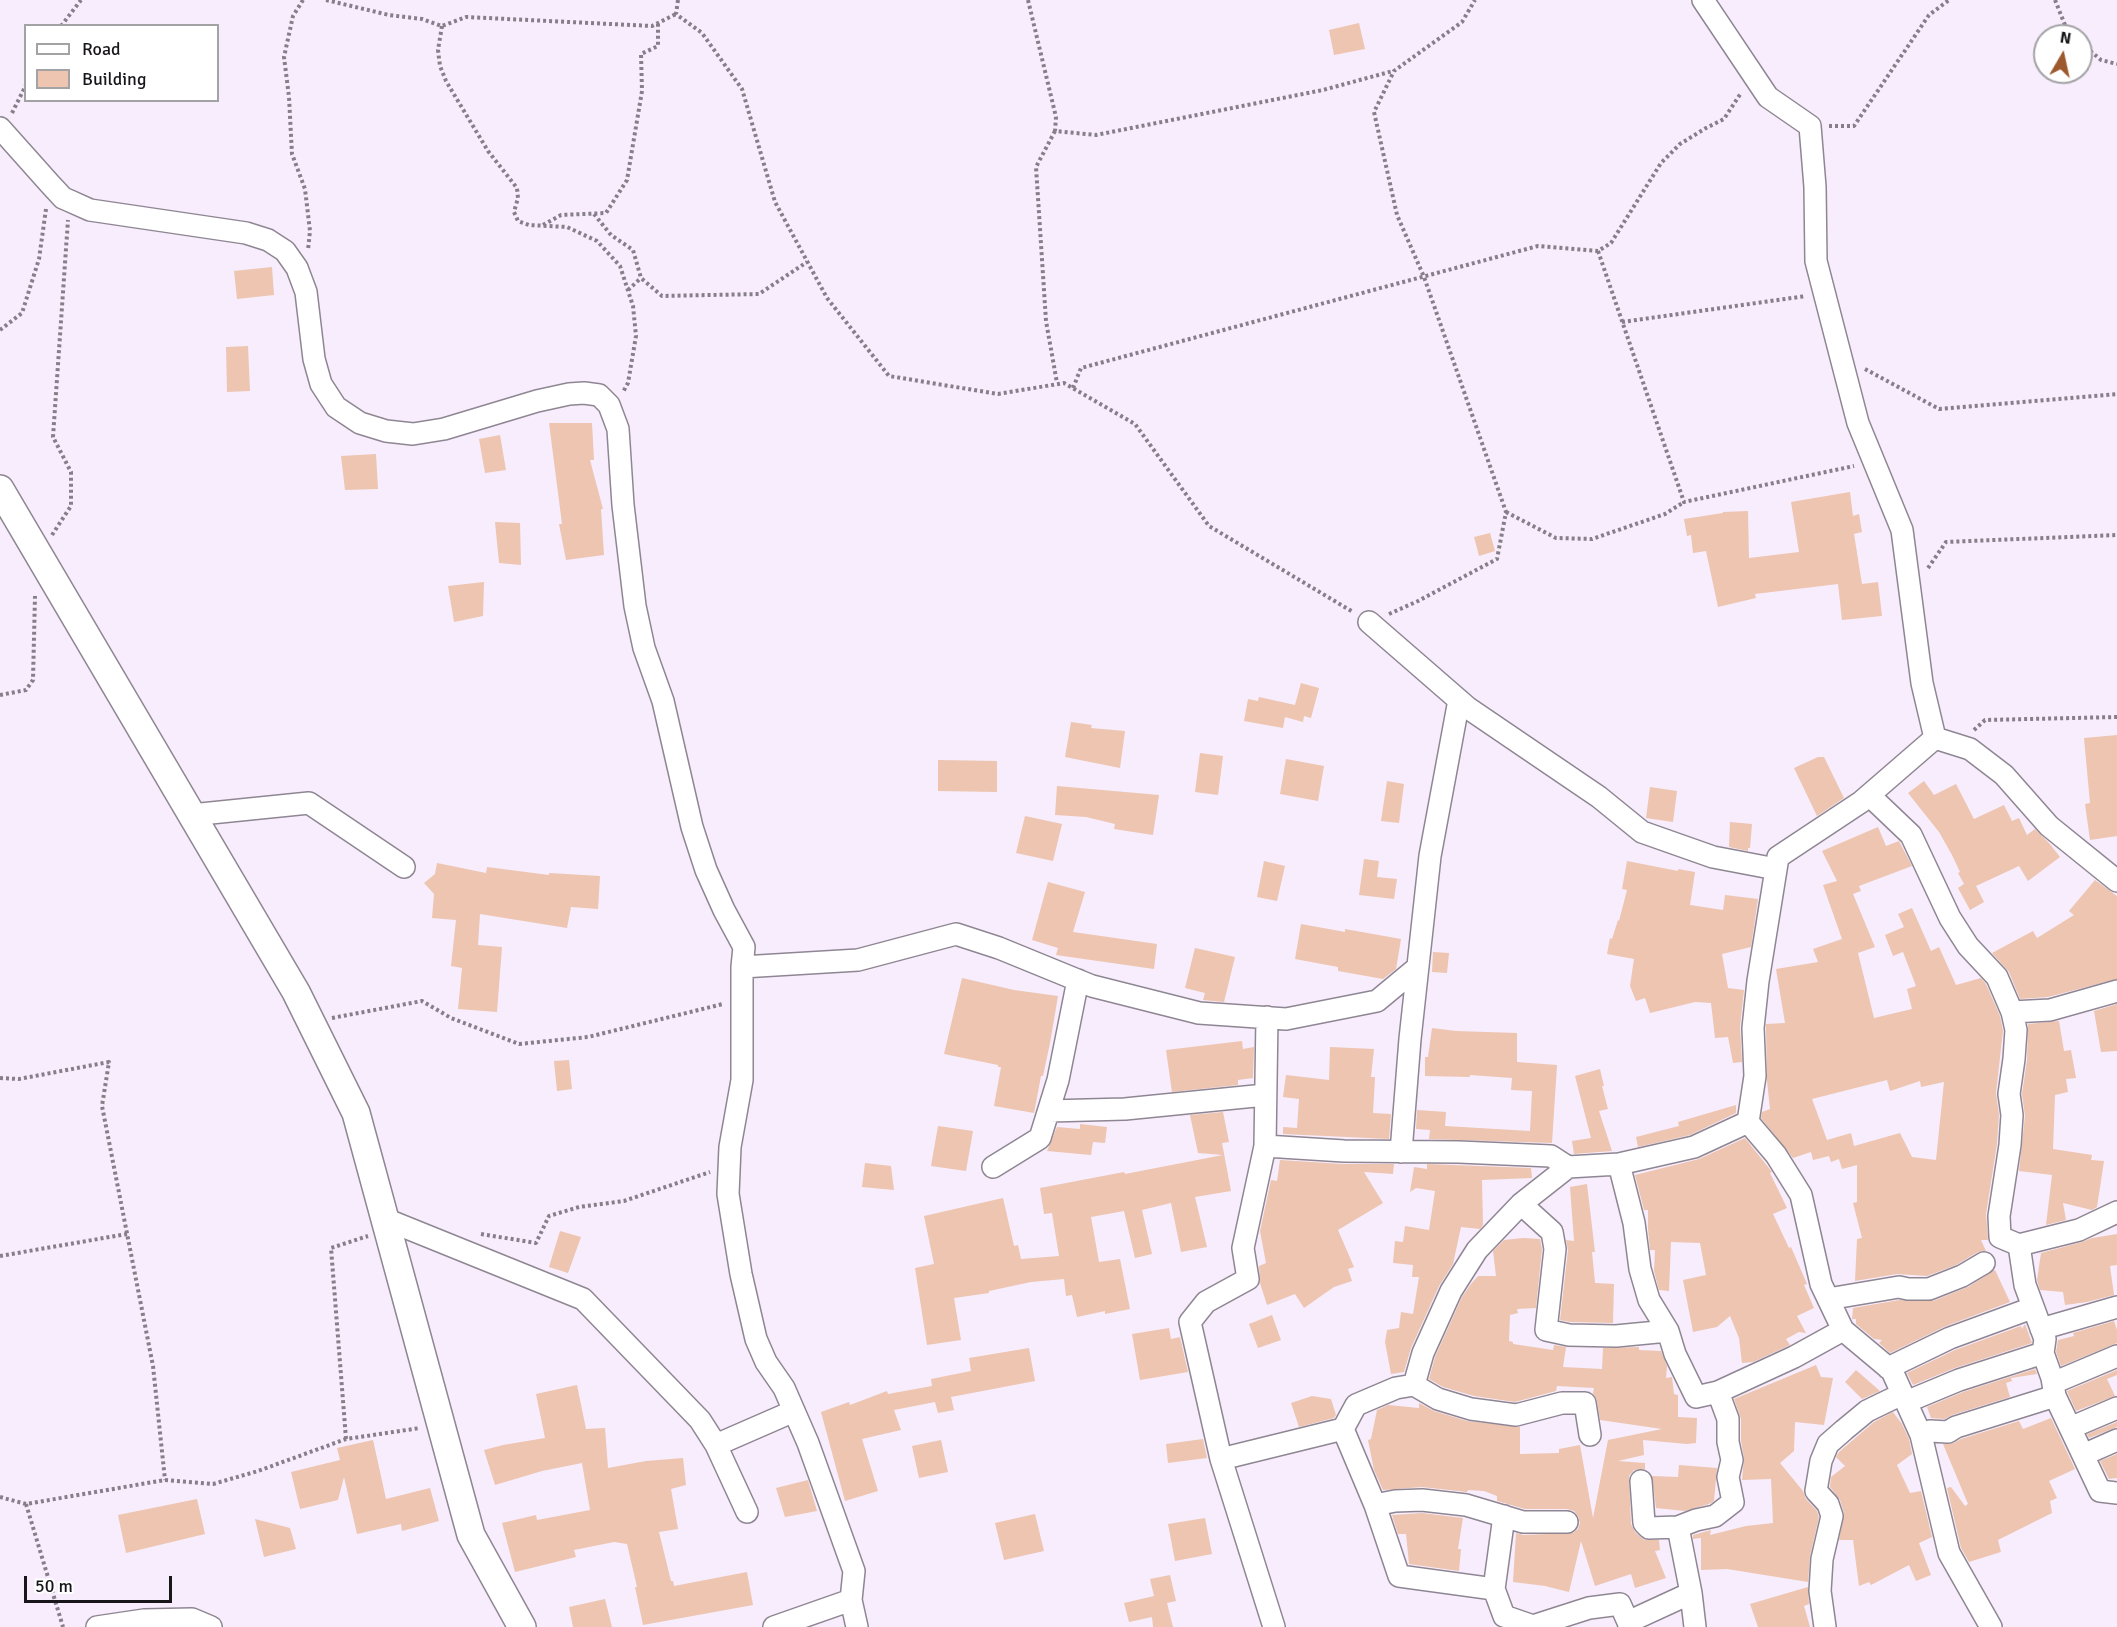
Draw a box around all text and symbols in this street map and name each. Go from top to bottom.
legend [24,24,219,102]
north arrow [2033,24,2093,84]
text: N [2058,27,2073,49]
text: Road [82,38,121,60]
text: Building [82,68,146,90]
scale bar [27,1564,176,1602]
text: 50 m [35,1575,73,1597]

